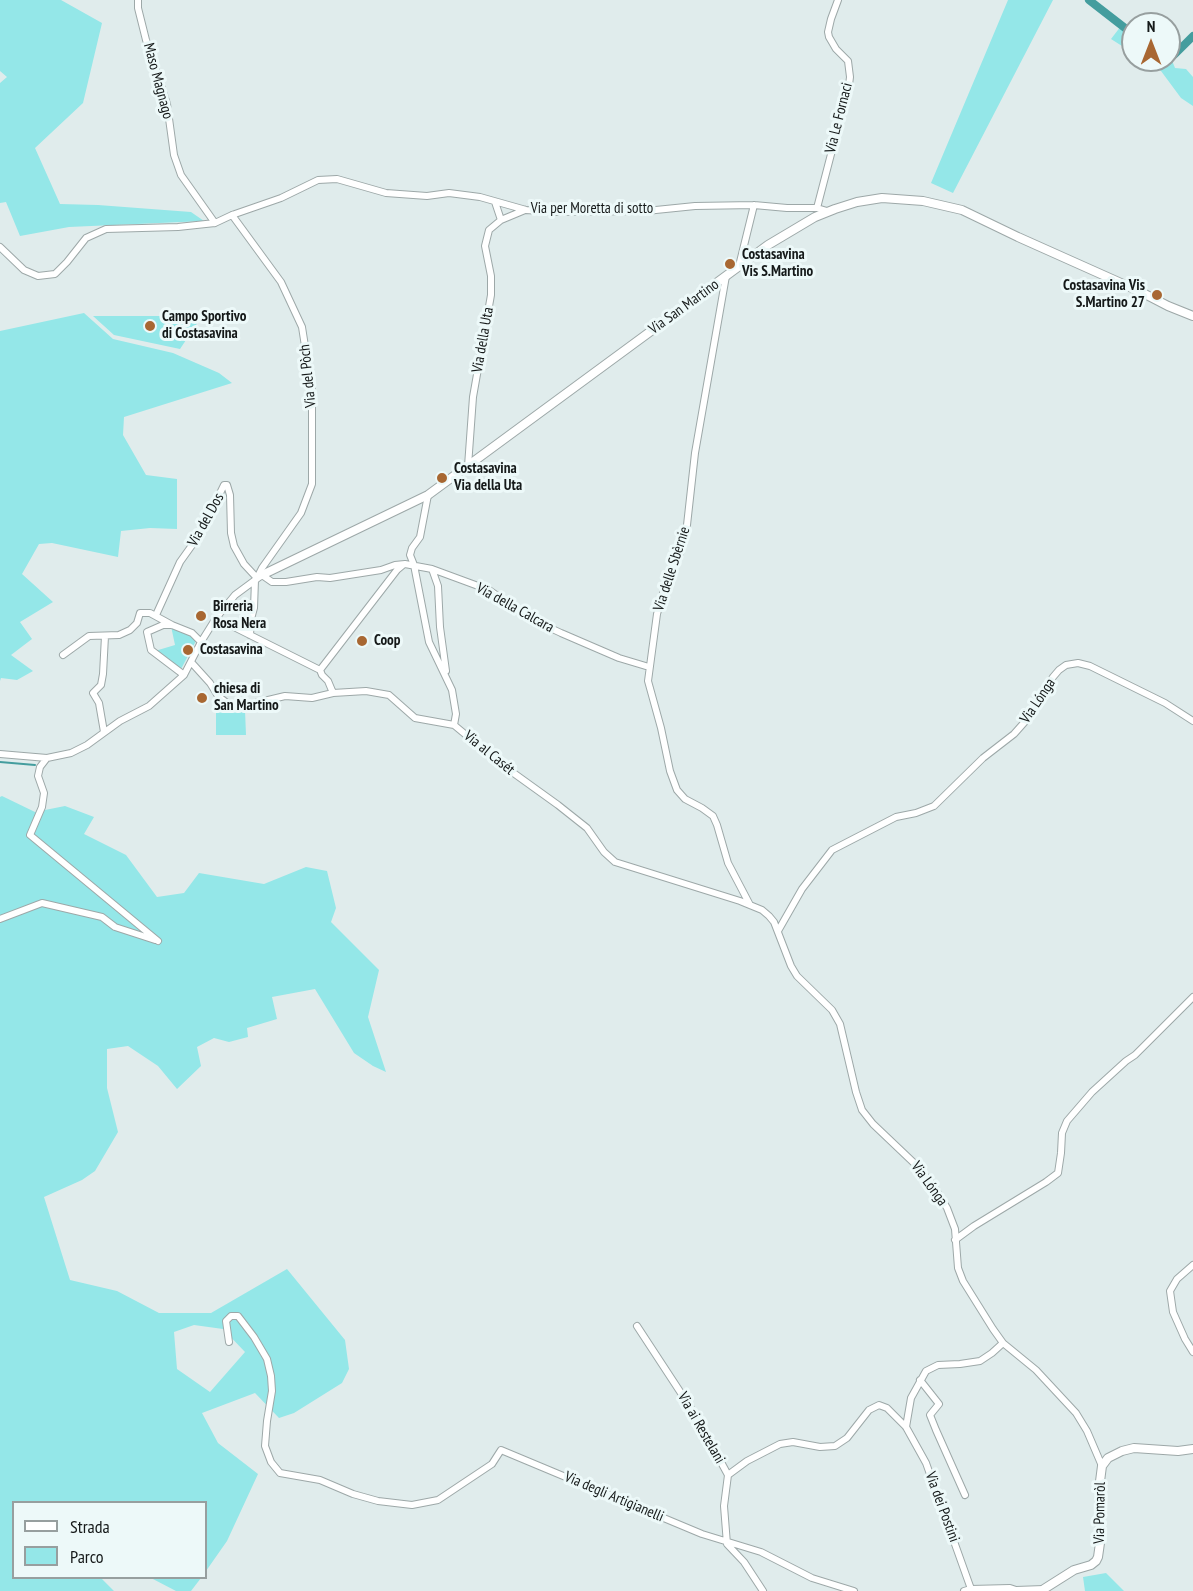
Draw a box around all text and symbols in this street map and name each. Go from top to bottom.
north arrow [1121,12,1181,72]
text: N [1147,16,1155,36]
street label: Maso Magnago [139,41,177,121]
street label: Via Le Fornaci [822,81,856,155]
street label: Via per Moretta di sotto [531,200,653,218]
place label: Costasavina Vis S.Martino [742,246,813,281]
marker: Costasavina Vis S.Martino [723,257,737,271]
street label: Via San Martino [646,276,722,338]
place label: Costasavina Vis S.Martino 27 [1063,277,1145,312]
marker: Costasavina Vis S.Martino 27 [1150,288,1164,302]
street label: Via della Uta [468,306,498,374]
place label: Campo Sportivo di Costasavina [162,308,246,343]
marker: Campo Sportivo di Costasavina [143,319,157,333]
street label: Via del Pòch [296,343,320,409]
place label: Costasavina Via della Uta [454,460,522,495]
marker: Costasavina Via della Uta [435,471,449,485]
street label: Via del Dos [184,490,228,550]
street label: Via delle Sbèrnie [650,525,694,613]
street label: Via della Calcara [473,579,557,637]
place label: Birreria Rosa Nera [213,598,266,633]
marker: Birreria Rosa Nera [194,609,208,623]
place label: Coop [374,632,400,650]
marker: Coop [355,634,369,648]
place label: Costasavina [200,641,263,659]
marker: Costasavina [181,643,195,657]
street label: Via Lónga [1016,675,1060,727]
place label: chiesa di San Martino [214,680,279,715]
marker: chiesa di San Martino [195,691,209,705]
street label: Via al Casét [460,727,518,779]
street label: Via Lónga [907,1158,951,1210]
street label: Via ai Restelani [673,1389,729,1467]
street label: Via degli Artigianelli [562,1468,666,1526]
street label: Via dei Postini [921,1469,963,1545]
street label: Via Pomaròl [1090,1482,1110,1544]
legend [12,1501,207,1579]
text: Strada [70,1515,110,1538]
text: Parco [70,1545,104,1568]

